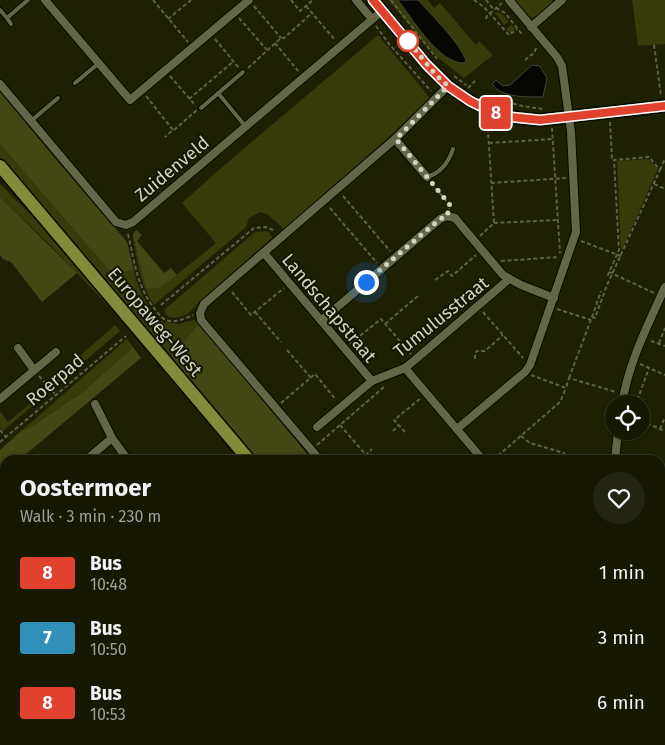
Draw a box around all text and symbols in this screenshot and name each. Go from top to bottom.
unlabelled marker [397,30,419,52]
line badge: 8 [480,97,512,129]
text: 8 [491,102,501,124]
street label: Zuidenveld [130,132,214,206]
street label: Landschapstraat [277,249,381,367]
street label: Europaweg-West [103,263,207,381]
your location [354,270,379,295]
street label: Tumulusstraat [389,272,493,362]
street label: Roerpad [22,349,88,411]
map controls [605,395,650,440]
button: locate [605,395,650,440]
button: heart [593,472,645,524]
text: Oostermoer [20,474,151,502]
text: Walk · 3 min · 230 m [20,507,161,526]
text: Bus [90,552,122,575]
text: 1 min [599,561,645,584]
text: 8 [42,562,53,584]
text: 10:48 [90,575,127,594]
text: Bus [90,617,122,640]
text: 3 min [598,626,645,649]
text: 7 [43,627,52,649]
text: 10:50 [90,640,127,659]
text: Bus [90,682,122,705]
text: 6 min [597,691,645,714]
text: 8 [42,692,53,714]
text: 10:53 [90,705,126,724]

